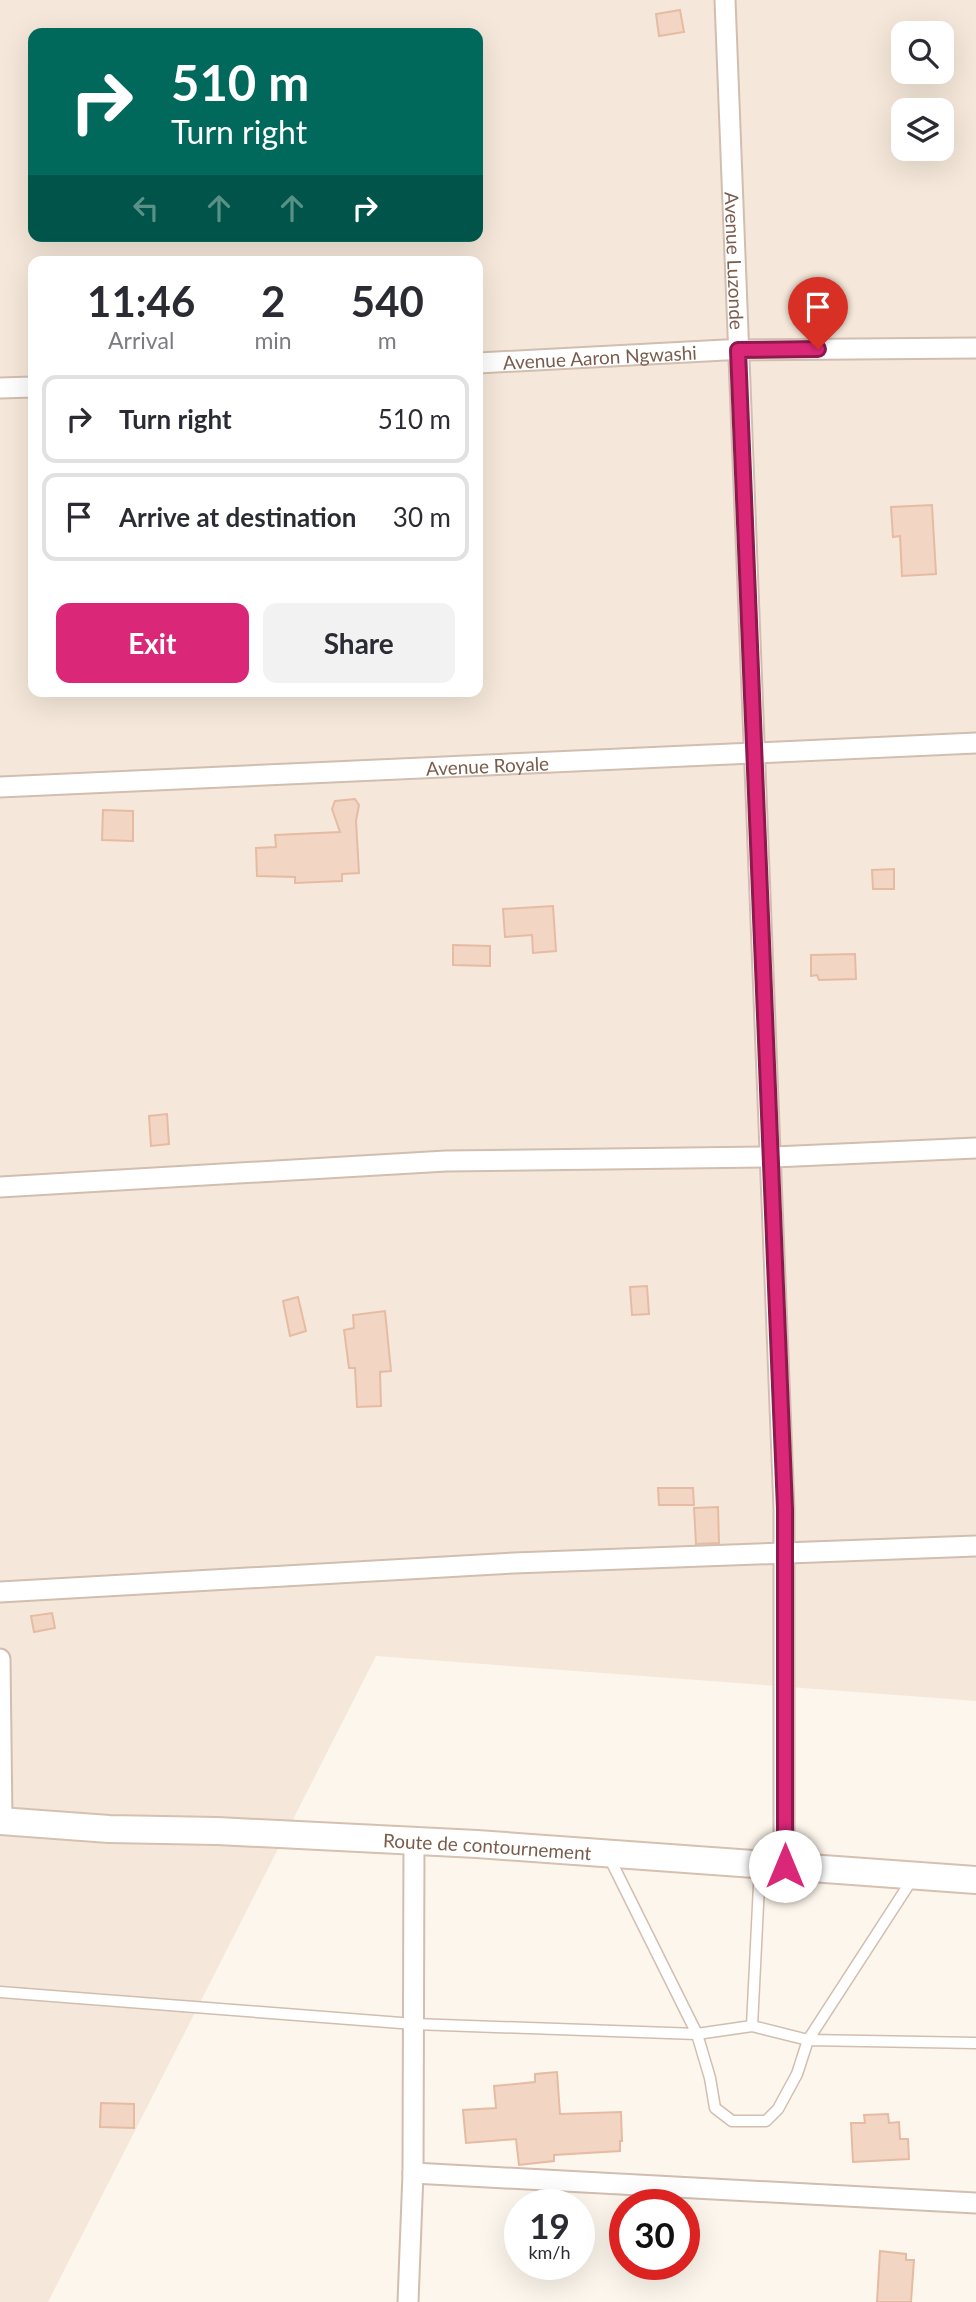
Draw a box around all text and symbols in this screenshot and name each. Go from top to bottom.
map controls [891,21,954,161]
button: search [891,21,954,84]
text: 510 m [171,53,309,111]
icon: right [56,56,147,147]
button: layers [891,98,954,161]
text: Turn right [171,112,307,151]
icon: left [127,189,165,227]
icon: ahead [200,189,238,227]
icon: ahead [273,189,311,227]
icon: right [346,189,384,227]
street label: Avenue Luzonde [721,191,749,330]
text: 11:46 [87,276,195,326]
text: 2 [261,276,285,326]
text: 540 [351,276,424,326]
pin [788,277,848,349]
icon: arrive [799,288,837,326]
text: Arrival [108,326,174,354]
text: min [254,326,292,354]
text: m [378,326,397,354]
street label: Avenue Aaron Ngwashi [502,340,697,373]
icon: right [60,400,98,438]
text: Turn right [119,403,232,435]
text: 510 m [378,403,451,435]
icon: arrive [60,498,98,536]
text: Arrive at destination [119,501,356,533]
text: 30 m [393,501,451,533]
button: Exit [56,603,249,683]
button: Share [263,603,455,683]
street label: Avenue Royale [425,751,550,779]
street label: Route de contournement [383,1828,592,1864]
position arrow [748,1829,822,1903]
speed limit sign: 30 [609,2189,700,2280]
text: 19 [529,2204,570,2246]
text: km/h [528,2241,571,2263]

